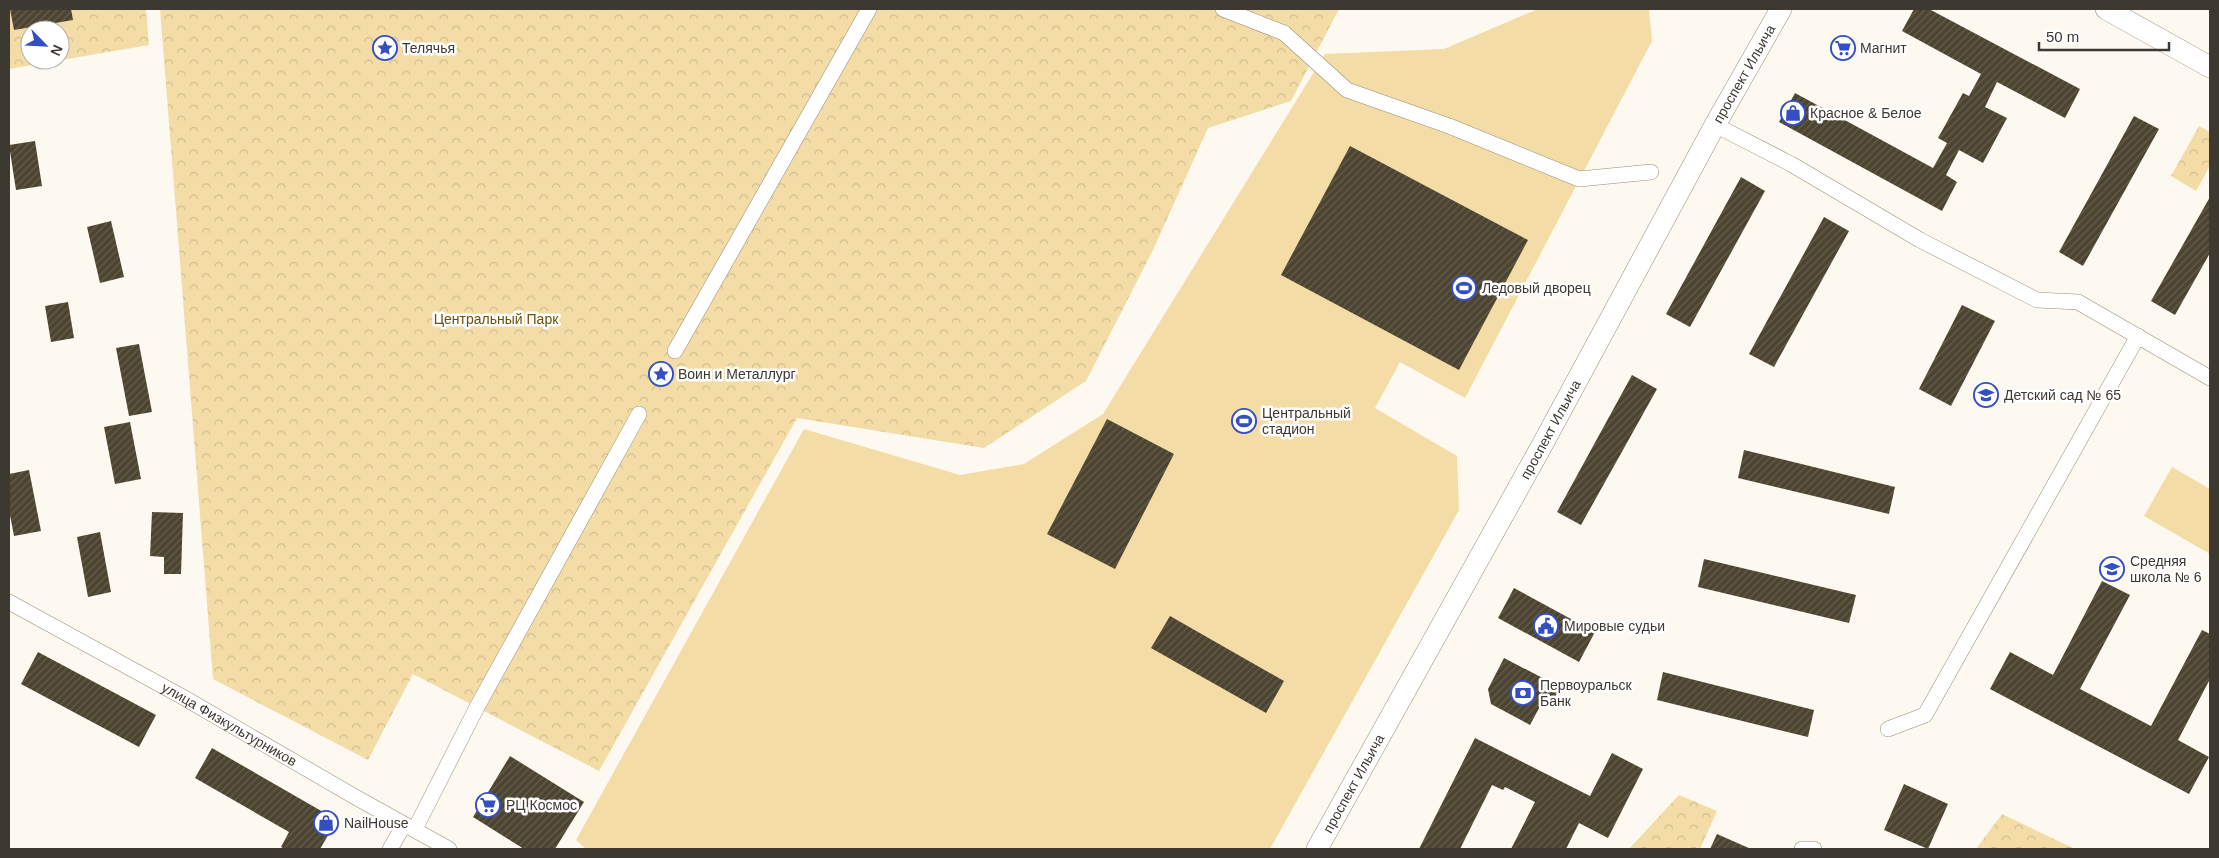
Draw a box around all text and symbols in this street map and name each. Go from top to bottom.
north arrow [20,20,70,70]
scale bar [2039,20,2169,52]
street label: проспект Ильича [1710,22,1778,126]
text: 50 m [2046,28,2079,45]
place icon: Телячья [372,35,398,61]
supermarket icon: Магнит [1830,35,1856,61]
place label: Телячья [402,40,455,56]
place label: Магнит [1860,40,1907,56]
text: N [48,42,66,58]
shop icon: Красное & Белое [1780,100,1806,126]
place label: Красное & Белое [1810,105,1922,121]
sports icon: Ледовый дворец [1451,275,1477,301]
place label: Ледовый дворец [1482,280,1591,296]
park label: Центральный Парк [434,311,559,327]
place icon: Воин и Металлург [648,361,674,387]
place label: Воин и Металлург [678,366,796,382]
street label: проспект Ильича [1517,377,1584,482]
school or university icon: Детский сад № 65 [1973,382,1999,408]
place label: Детский сад № 65 [2004,387,2121,403]
place label: Центральный стадион [1262,405,1351,437]
sports icon: Центральный стадион [1231,408,1257,434]
place label: Средняя школа № 6 [2130,553,2202,585]
school or university icon: Средняя школа № 6 [2099,556,2125,582]
public building icon: Мировые судьи [1533,613,1559,639]
place label: Мировые судьи [1564,618,1665,634]
place label: Первоуральск Банк [1540,677,1632,709]
street label: улица Физкультурников [159,679,300,769]
bank icon: Первоуральск Банк [1510,680,1536,706]
street label: проспект Ильича [1320,731,1388,836]
supermarket icon: РЦ Космос [475,792,501,818]
place label: РЦ Космос [506,797,577,813]
shop icon: NailHouse [313,810,339,836]
place label: NailHouse [344,815,409,831]

